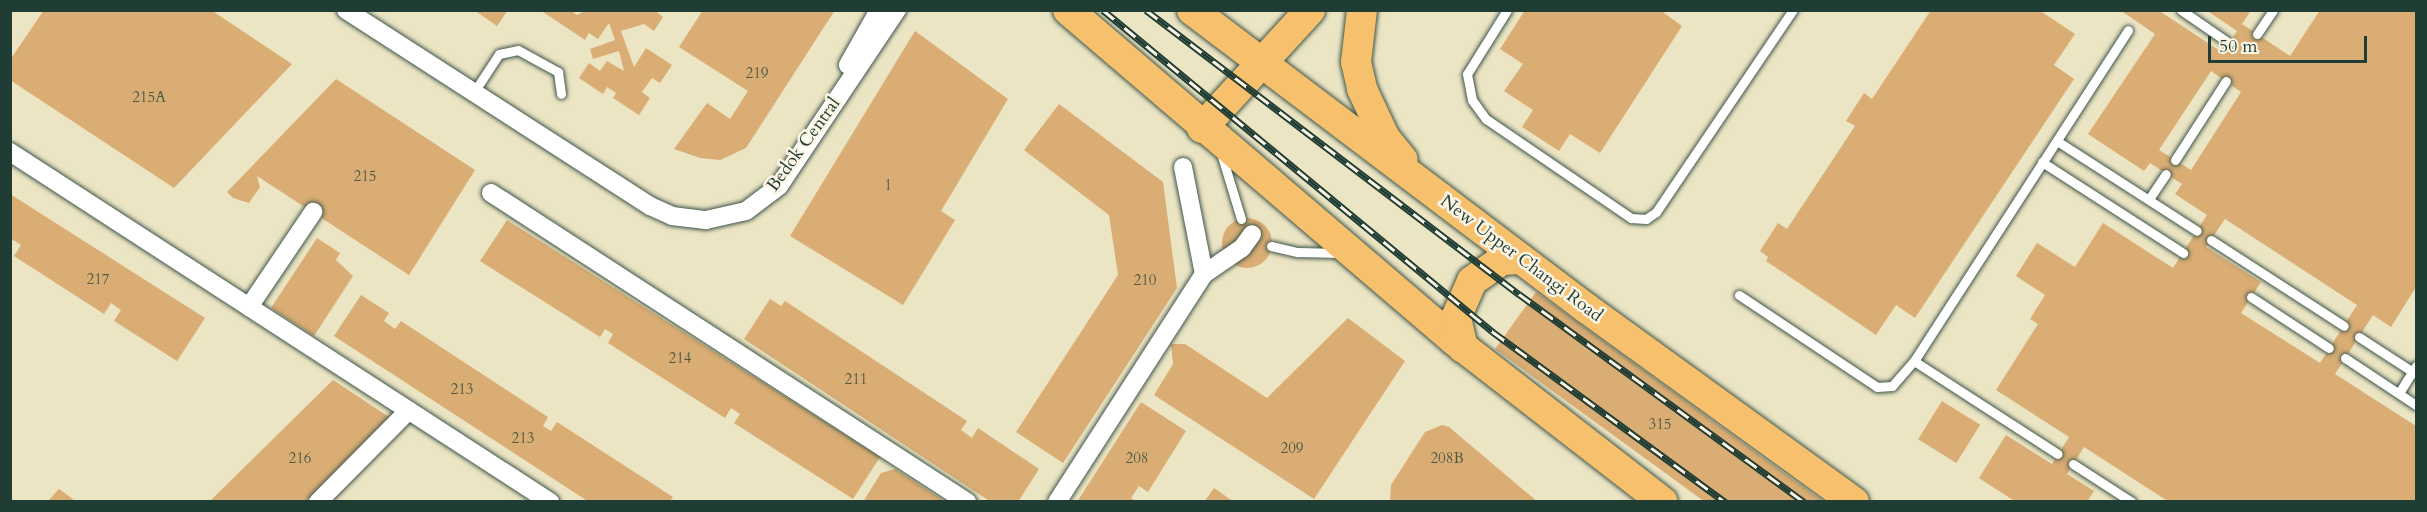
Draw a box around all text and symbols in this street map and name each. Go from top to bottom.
scale bar [2211,24,2370,62]
text: 50 m [2219,34,2258,59]
house number: 219 [745,65,769,83]
house number: 215A [132,89,166,107]
street label: Bedok Central [763,94,845,196]
house number: 215 [353,168,377,186]
house number: 1 [884,177,892,195]
street label: New Upper Changi Road [1436,191,1606,327]
house number: 217 [86,271,110,289]
house number: 210 [1133,272,1157,290]
house number: 214 [668,350,692,368]
house number: 211 [844,371,868,389]
house number: 213 [450,381,474,399]
house number: 315 [1648,416,1672,434]
house number: 213 [511,430,535,448]
house number: 209 [1280,440,1304,458]
house number: 216 [288,450,312,468]
house number: 208 [1125,450,1149,468]
house number: 208B [1430,450,1464,468]

